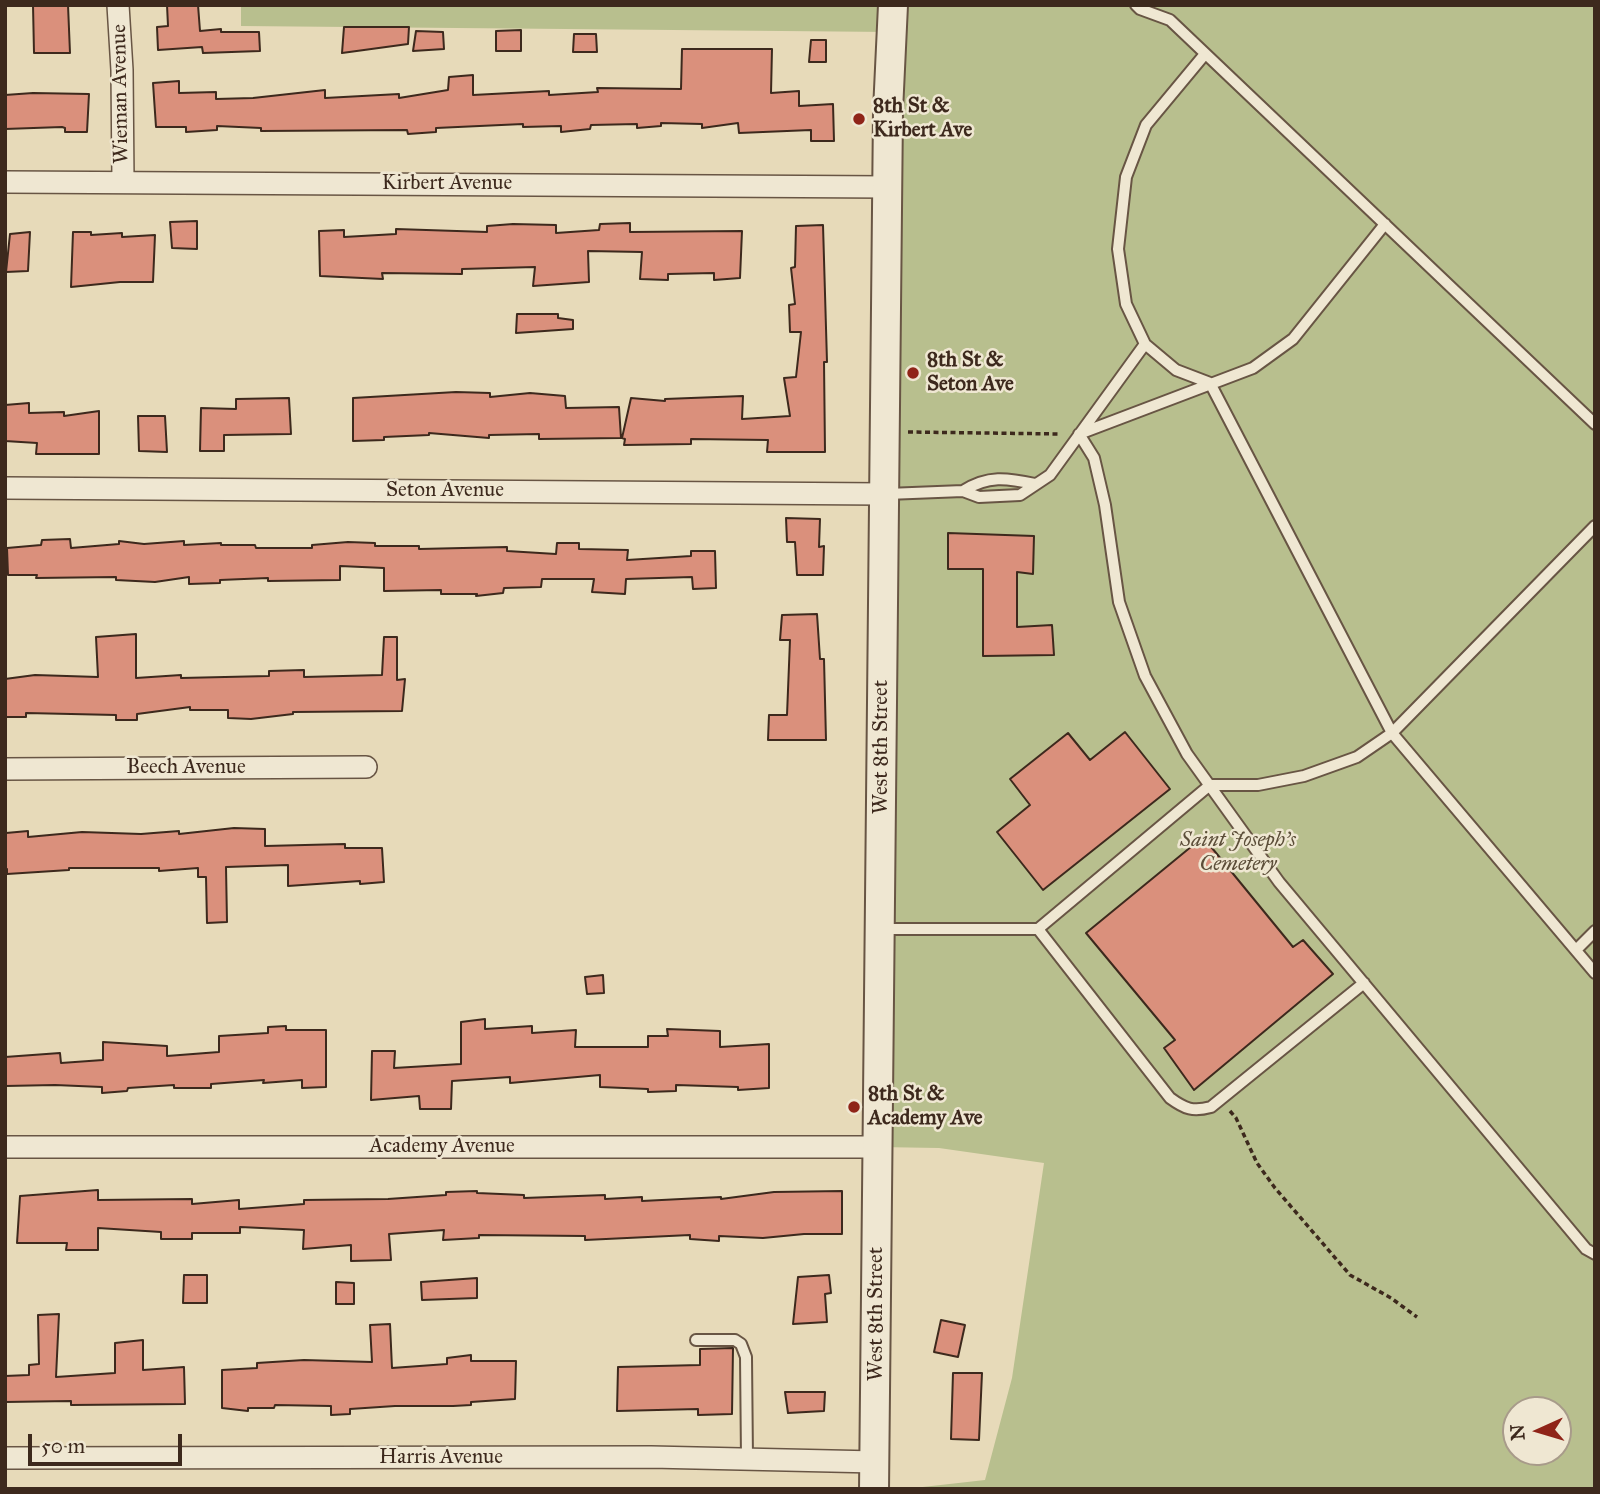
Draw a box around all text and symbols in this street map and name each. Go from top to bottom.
street label: Wieman Avenue [107,24,135,164]
place label: 8th St & Kirbert Ave [873,94,972,144]
marker: 8th St & Kirbert Ave [851,111,867,127]
street label: Kirbert Avenue [382,171,512,197]
place label: 8th St & Seton Ave [927,348,1014,398]
marker: 8th St & Seton Ave [905,365,921,381]
street label: Seton Avenue [386,478,504,504]
street label: West 8th Street [869,680,895,814]
street label: Beech Avenue [126,755,246,781]
park label: Saint Joseph’s Cemetery [1180,828,1296,878]
place label: 8th St & Academy Ave [868,1082,983,1132]
marker: 8th St & Academy Ave [846,1099,862,1115]
street label: Academy Avenue [369,1134,515,1160]
street label: West 8th Street [864,1247,890,1381]
north arrow [1502,1396,1572,1466]
scale bar [32,1420,186,1464]
text: N [1506,1424,1530,1441]
text: 50 m [41,1433,85,1459]
street label: Harris Avenue [379,1445,503,1471]

